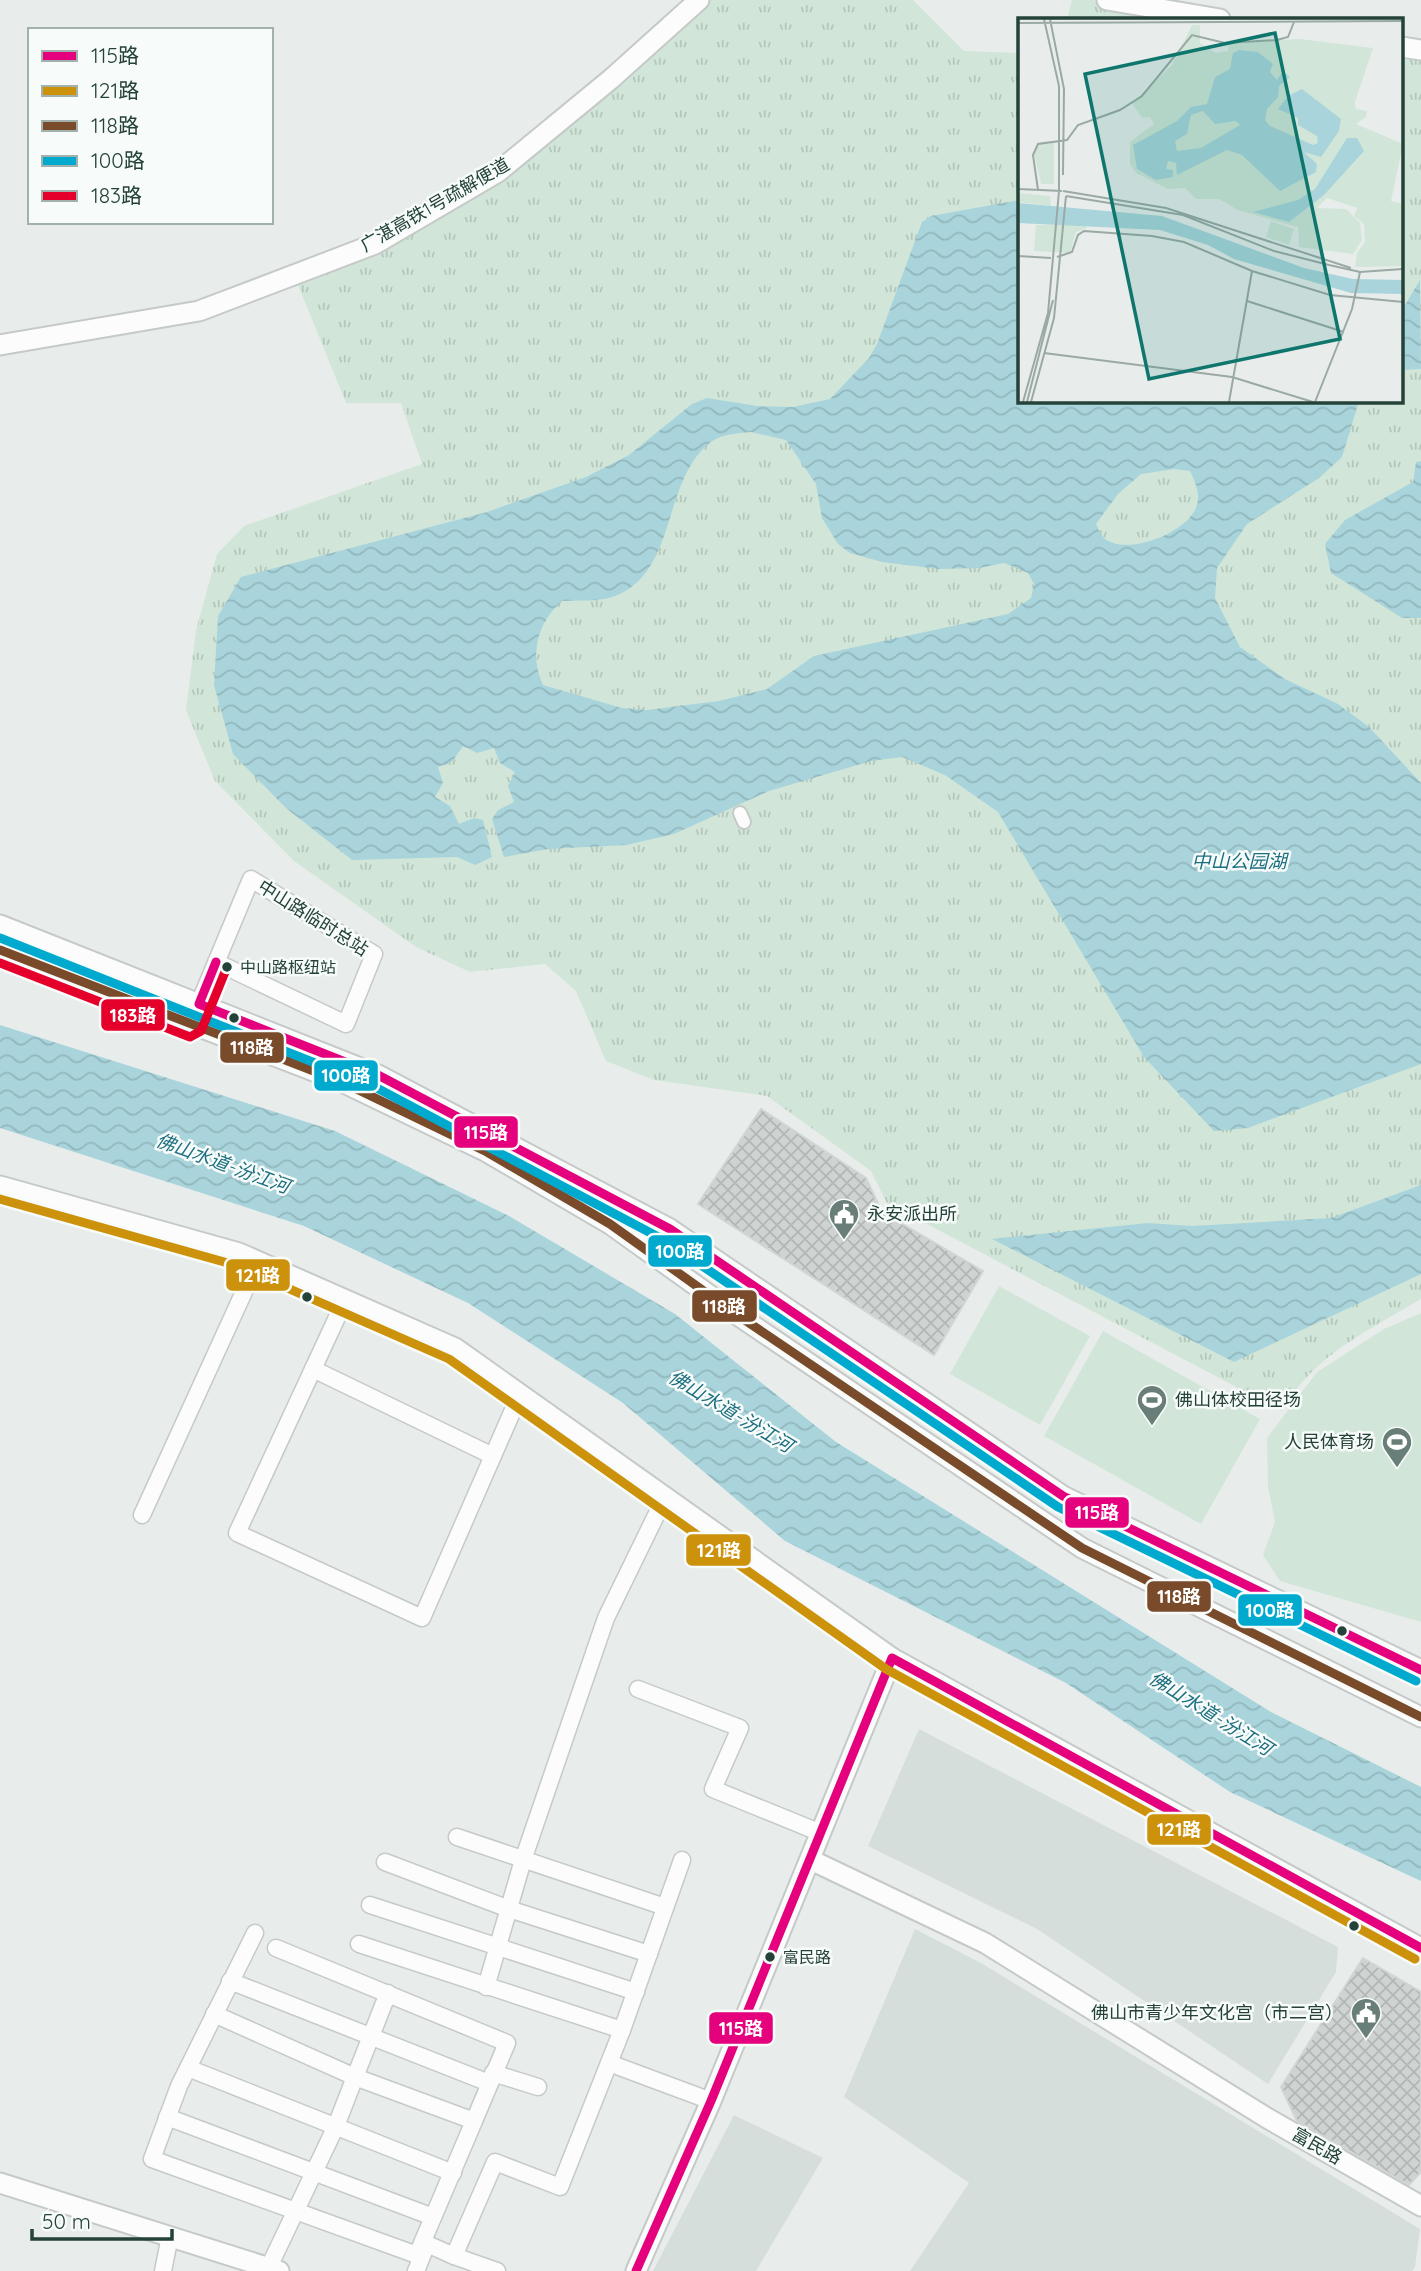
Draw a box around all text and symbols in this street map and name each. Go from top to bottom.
inset map [1018,18,1404,402]
legend [28,28,273,224]
text: 115路 [91,42,139,68]
text: 121路 [91,77,139,103]
text: 118路 [91,112,139,138]
text: 100路 [91,147,145,173]
street label: 广湛高铁1号疏解便道 [356,152,514,257]
text: 183路 [91,182,142,208]
water label: 中山公园湖 [1191,849,1289,873]
street label: 中山路临时总站 [254,874,373,961]
place label: 中山路枢纽站 [240,957,336,977]
marker: 中山路枢纽站 [220,960,234,974]
line badge: 183路 [100,998,166,1032]
text: 183路 [109,1003,157,1027]
unlabelled marker [227,1011,241,1025]
line badge: 118路 [219,1031,285,1064]
text: 118路 [230,1035,274,1059]
line badge: 100路 [313,1059,379,1092]
text: 100路 [321,1063,371,1087]
line badge: 115路 [453,1115,519,1149]
text: 115路 [464,1120,508,1144]
water label: 佛山水道-汾江河 [153,1128,297,1200]
public building icon: 永安派出所 [827,1197,861,1241]
place label: 永安派出所 [867,1202,957,1225]
line badge: 100路 [647,1234,713,1268]
text: 100路 [655,1239,705,1263]
line badge: 121路 [225,1258,291,1292]
text: 121路 [236,1263,280,1287]
line badge: 118路 [691,1289,758,1323]
unlabelled marker [300,1290,314,1304]
text: 118路 [702,1294,746,1318]
water label: 佛山水道-汾江河 [665,1365,801,1460]
sports icon: 佛山体校田径场 [1135,1383,1169,1427]
place label: 佛山体校田径场 [1175,1388,1301,1411]
sports icon: 人民体育场 [1380,1425,1414,1469]
place label: 人民体育场 [1284,1430,1374,1453]
line badge: 115路 [1064,1496,1130,1529]
text: 115路 [1075,1500,1119,1524]
line badge: 121路 [685,1533,752,1567]
text: 121路 [697,1538,741,1562]
line badge: 118路 [1146,1580,1212,1613]
text: 118路 [1157,1584,1201,1608]
line badge: 100路 [1237,1593,1303,1627]
text: 100路 [1245,1598,1295,1622]
unlabelled marker [1335,1624,1349,1638]
water label: 佛山水道-汾江河 [1145,1666,1280,1762]
line badge: 121路 [1146,1813,1212,1846]
text: 121路 [1157,1817,1201,1841]
unlabelled marker [1347,1919,1361,1933]
place label: 富民路 [783,1947,831,1967]
marker: 富民路 [763,1950,777,1964]
public building icon: 佛山市青少年文化宫（市二宫） [1349,1996,1383,2040]
place label: 佛山市青少年文化宫（市二宫） [1091,2001,1343,2024]
line badge: 115路 [708,2011,774,2045]
text: 115路 [719,2016,763,2040]
street label: 富民路 [1288,2122,1346,2169]
scale bar [32,2198,172,2242]
text: 50 m [42,2208,91,2234]

